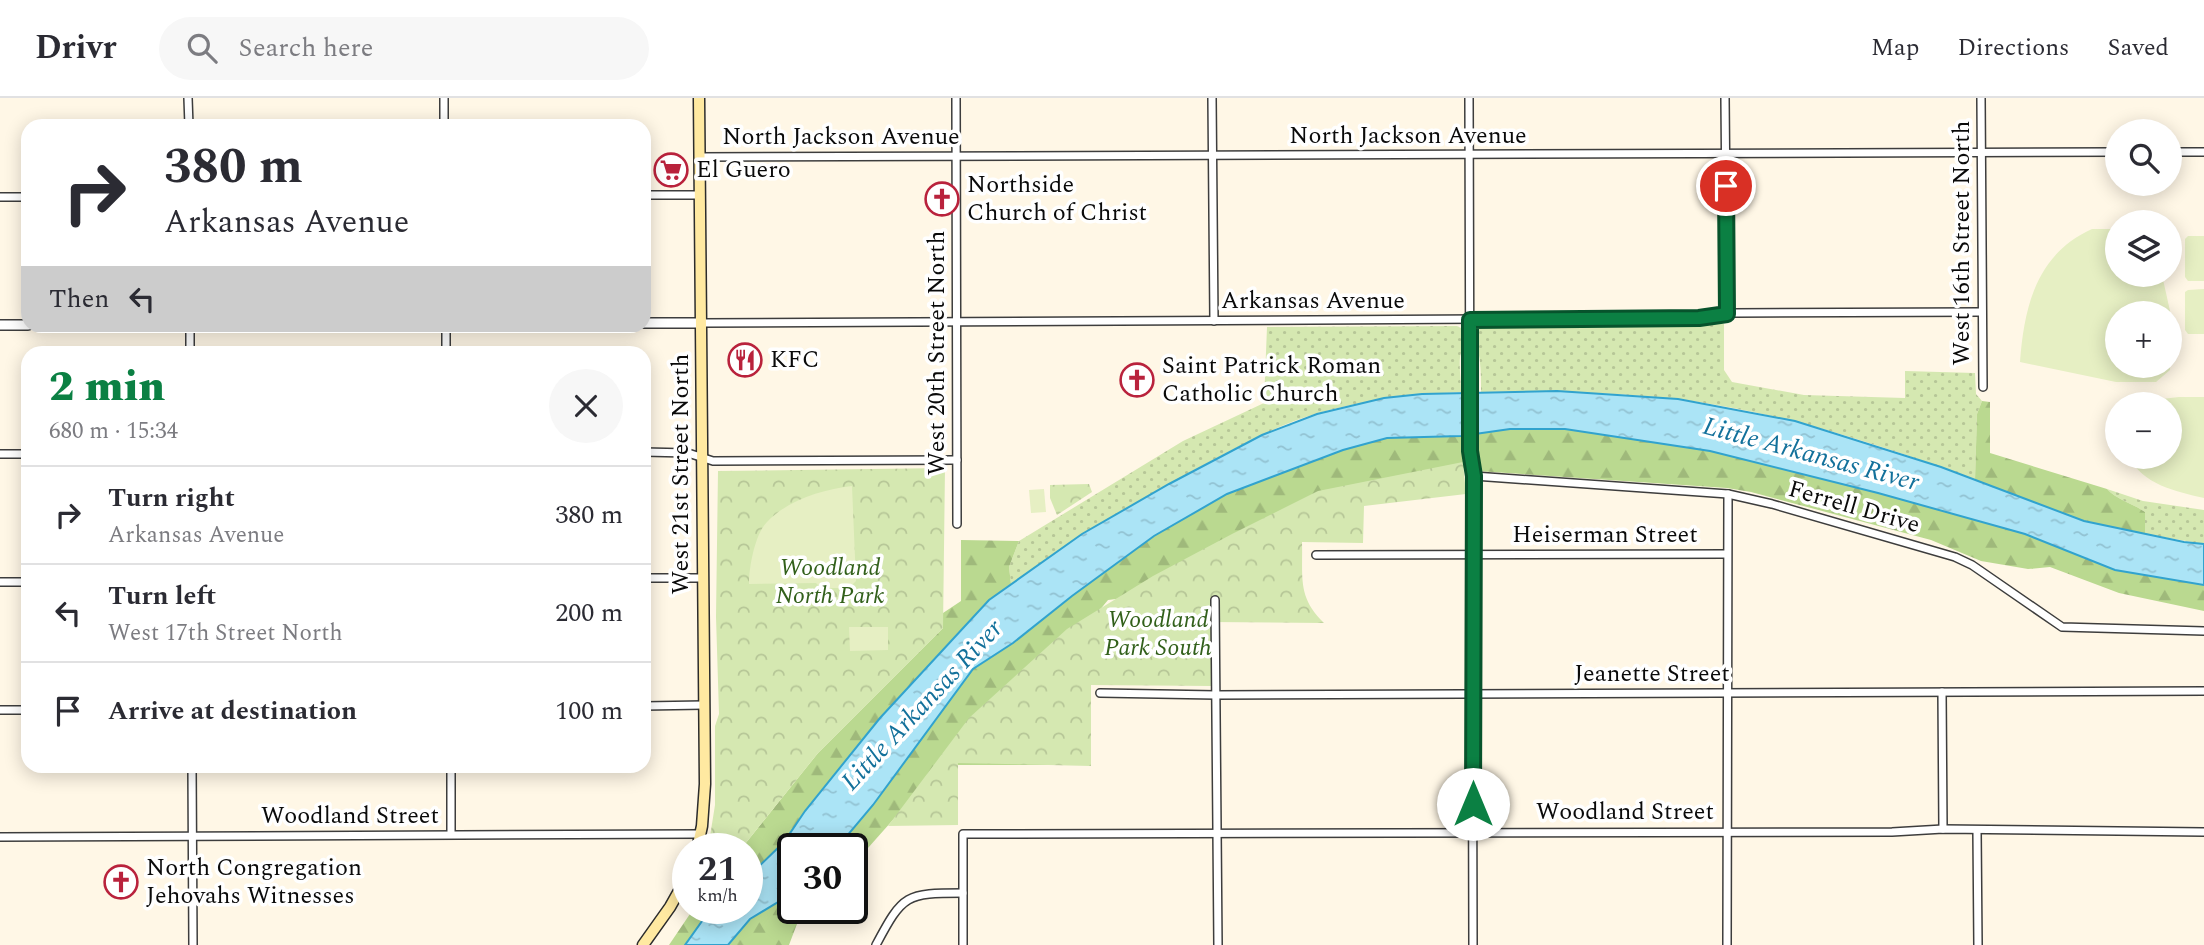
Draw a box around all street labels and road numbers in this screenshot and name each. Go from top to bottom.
street label: North Jackson Avenue [1289,118,1527,154]
street label: North Jackson Avenue [722,119,960,155]
street label: West 16th Street North [1944,121,1980,365]
street label: West 20th Street North [919,231,955,475]
street label: Arkansas Avenue [1221,283,1405,319]
street label: West 21st Street North [663,353,699,595]
street label: Ferrell Drive [1784,471,1924,543]
street label: Heiserman Street [1512,517,1698,553]
street label: Jeanette Street [1574,656,1730,692]
street label: Woodland Street [1536,794,1714,830]
street label: Woodland Street [261,798,439,834]

